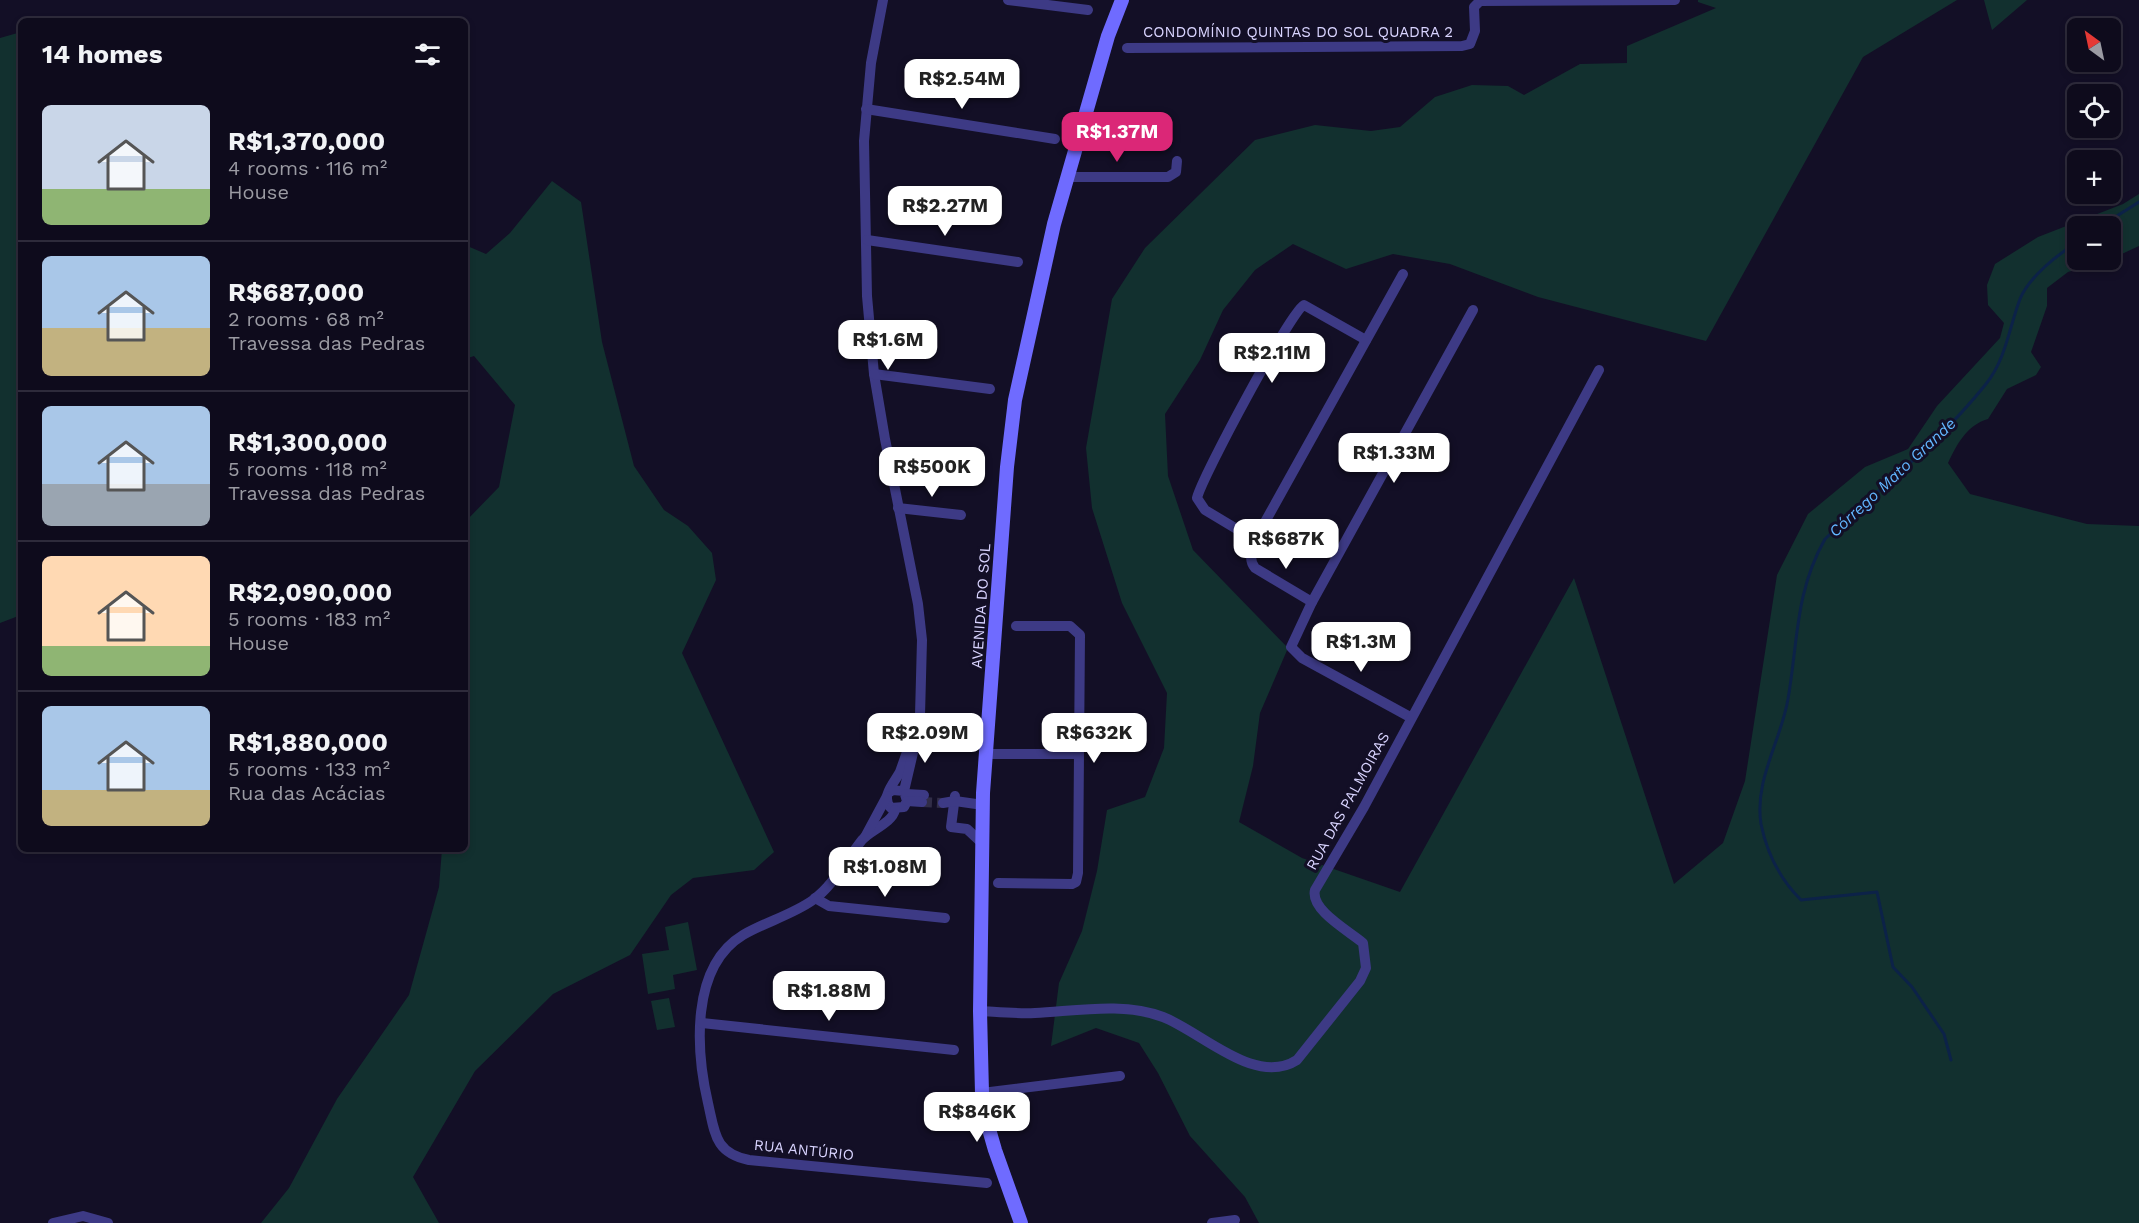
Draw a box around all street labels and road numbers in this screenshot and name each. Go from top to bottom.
street label: CONDOMÍNIO QUINTAS DO SOL QUADRA 2 [1143,23,1453,41]
street label: AVENIDA DO SOL [968,543,994,669]
street label: RUA DAS PALMOIRAS [1303,729,1393,873]
street label: RUA ANTÚRIO [753,1136,855,1164]

